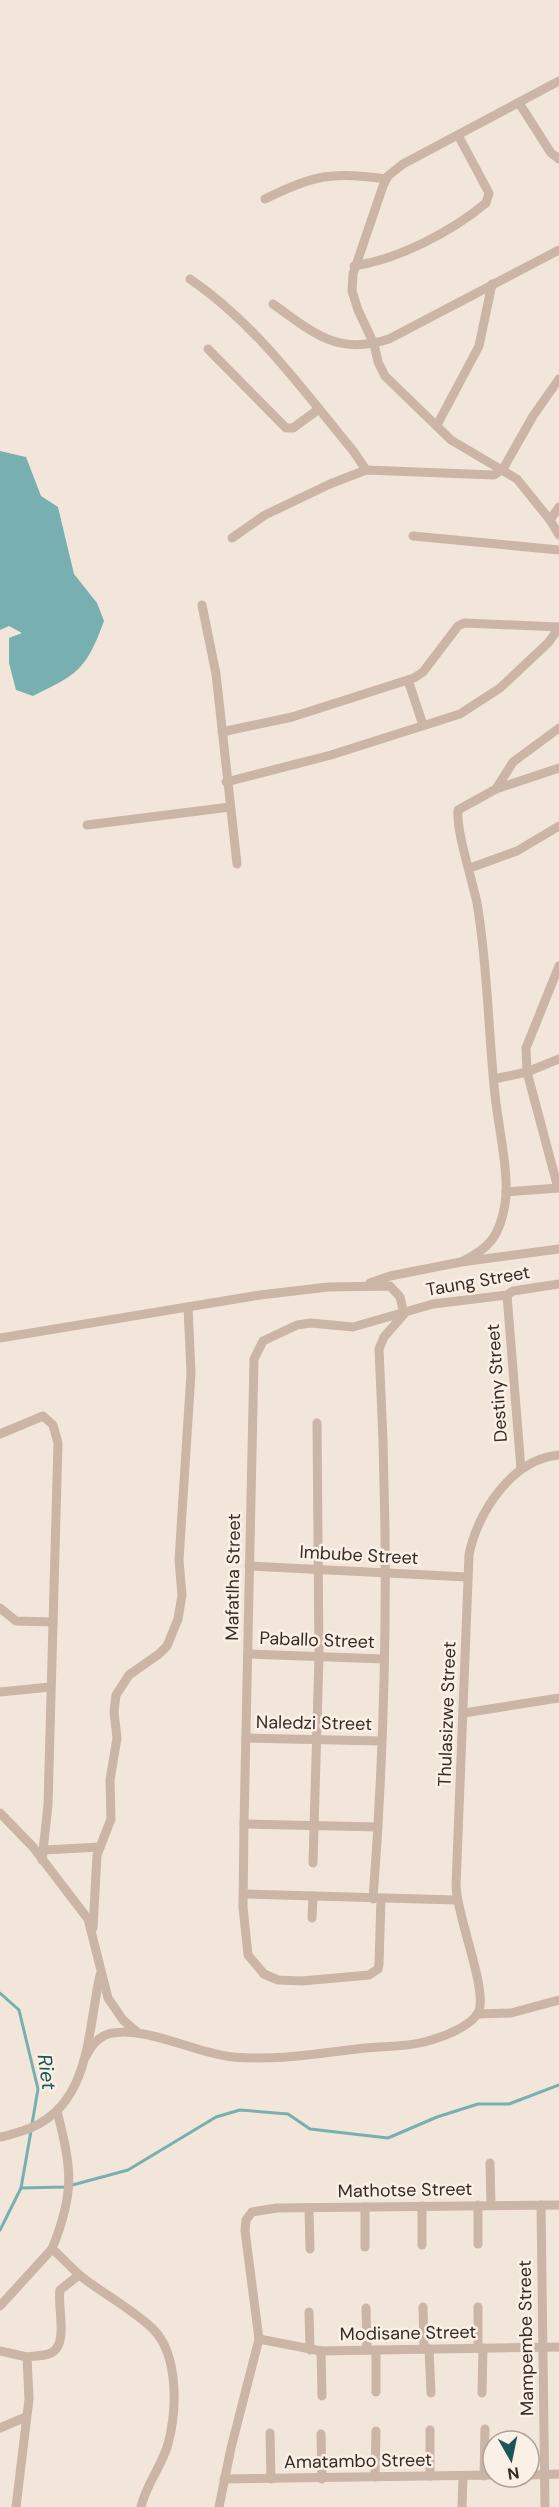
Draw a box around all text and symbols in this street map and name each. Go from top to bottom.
street label: Taung Street [424,1260,532,1302]
street label: Destiny Street [481,1323,513,1443]
street label: Mafatlha Street [220,1513,246,1641]
street label: Imbube Street [299,1540,419,1570]
street label: Paballo Street [259,1626,375,1654]
street label: Thulasizwe Street [432,1641,462,1787]
street label: Naledzi Street [256,1710,372,1736]
water label: Riet [32,2052,62,2092]
street label: Mathotse Street [338,2177,472,2203]
street label: Mampembe Street [513,2260,539,2416]
street label: Modisane Street [339,2320,477,2346]
north arrow [481,2429,541,2489]
street label: Amatambo Street [284,2448,432,2474]
text: N [506,2462,521,2485]

